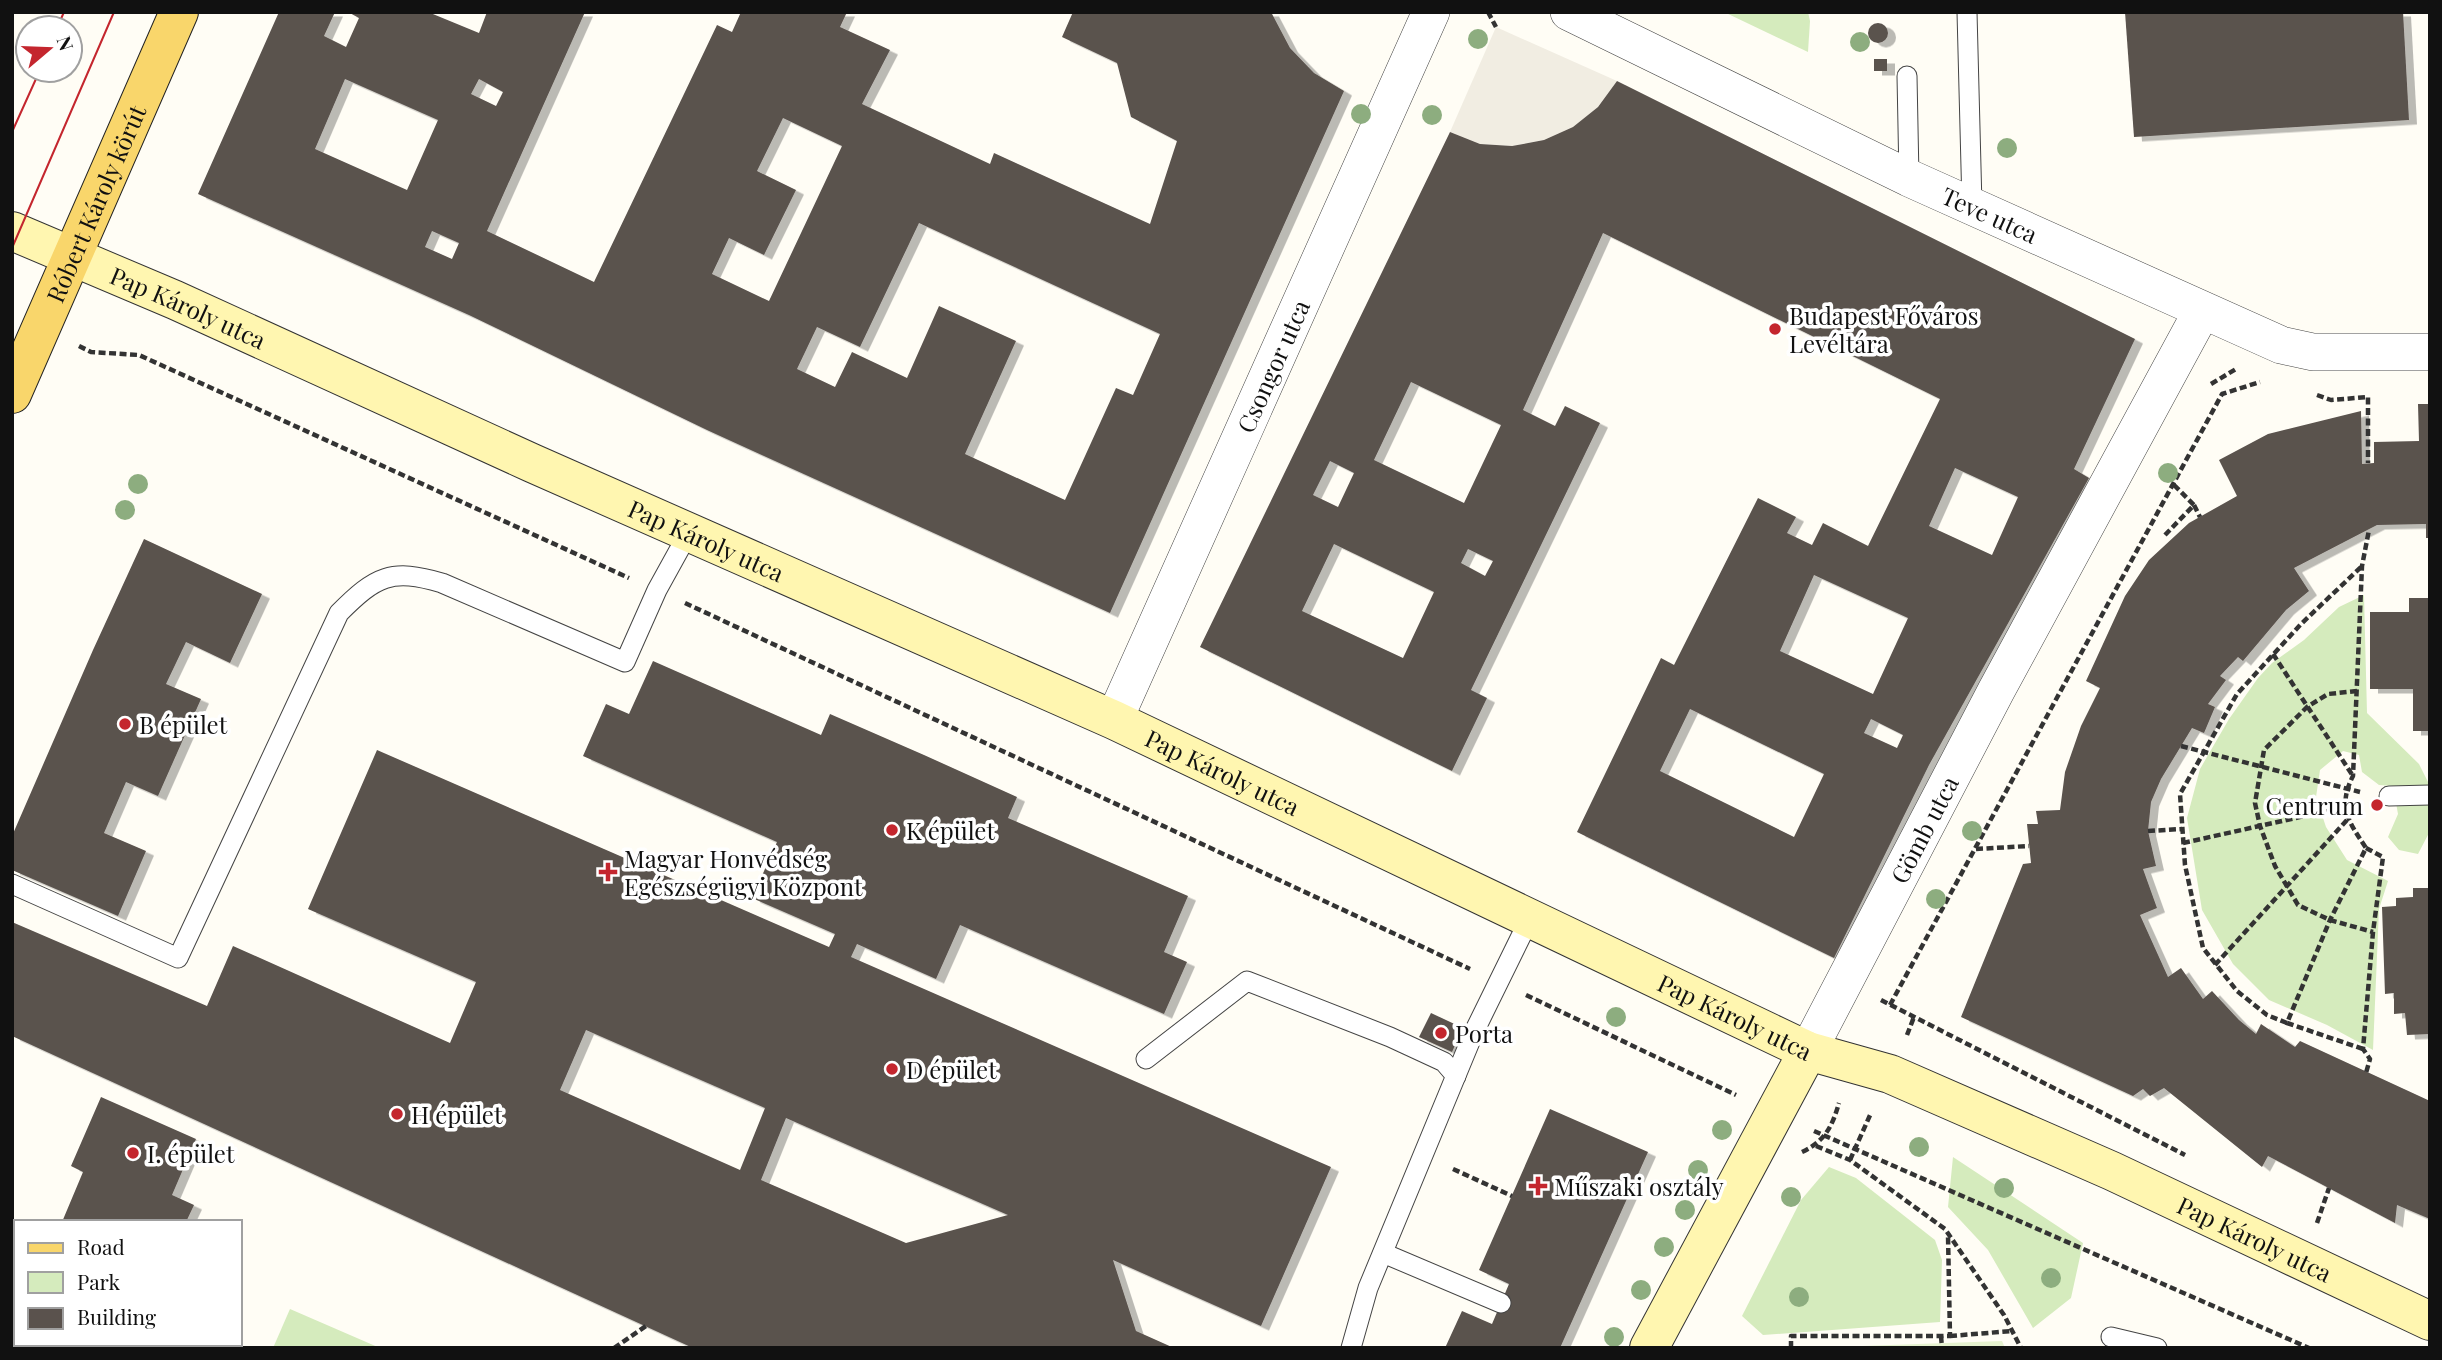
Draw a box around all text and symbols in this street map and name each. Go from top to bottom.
north arrow [14,14,84,84]
text: N [51,32,81,54]
street label: Róbert Károly körút [38,99,153,307]
street label: Teve utca [1937,179,2043,250]
street label: Pap Károly utca [106,259,271,355]
street label: Csongor utca [1229,294,1316,437]
place label: Budapest Főváros Levéltára [1789,299,1978,359]
marker: Budapest Főváros Levéltára [1767,321,1783,337]
street label: Pap Károly utca [623,492,789,588]
place label: B épület [139,708,228,740]
marker: B épület [117,716,133,732]
street label: Pap Károly utca [1140,721,1305,822]
street label: Gömb utca [1882,770,1965,889]
place label: Centrum [2266,789,2363,821]
marker: Centrum [2369,797,2385,813]
place label: K épület [906,814,995,846]
marker: K épület [884,822,900,838]
place label: Magyar Honvédség Egészségügyi Központ [624,842,863,902]
marker: Magyar Honvédség Egészségügyi Központ [598,862,618,882]
street label: Pap Károly utca [1653,966,1818,1067]
place label: Porta [1455,1017,1513,1049]
marker: Porta [1433,1025,1449,1041]
place label: D épület [906,1053,997,1085]
marker: D épület [884,1061,900,1077]
place label: H épület [411,1098,503,1130]
marker: H épület [389,1106,405,1122]
place label: I. épület [147,1137,235,1169]
marker: I. épület [125,1145,141,1161]
place label: Műszaki osztály [1554,1170,1724,1202]
marker: Műszaki osztály [1528,1176,1548,1196]
street label: Pap Károly utca [2173,1188,2337,1289]
legend [14,1220,242,1346]
text: Road [77,1232,125,1260]
text: Park [77,1267,121,1295]
text: Building [77,1302,156,1330]

